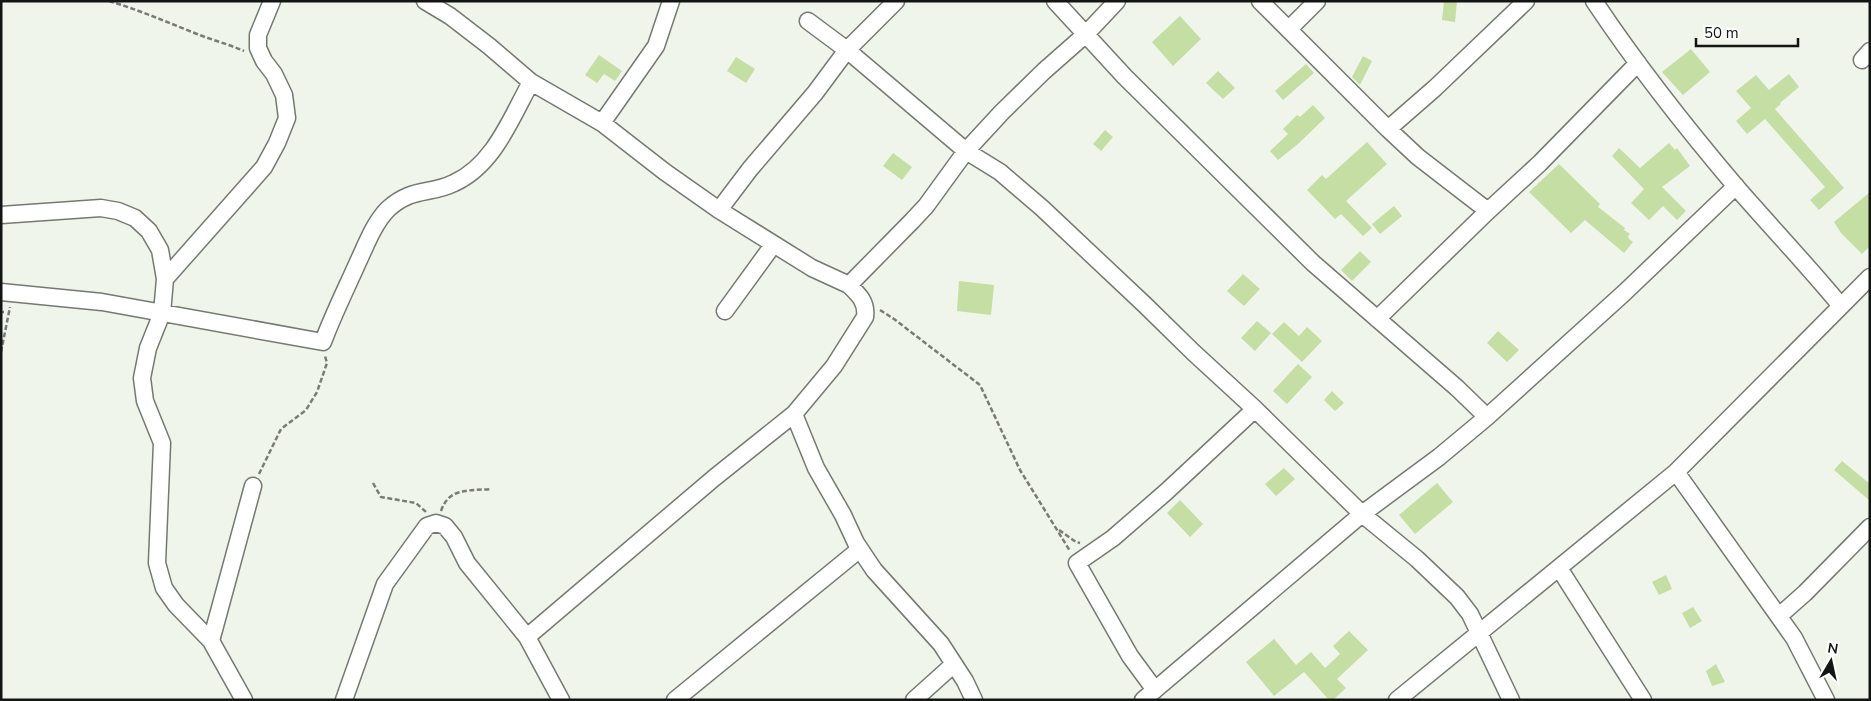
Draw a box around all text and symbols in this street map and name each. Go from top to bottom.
scale bar [1696,15,1798,47]
text: 50 m [1704,23,1739,43]
north arrow [1806,636,1856,686]
text: N [1826,638,1840,659]

